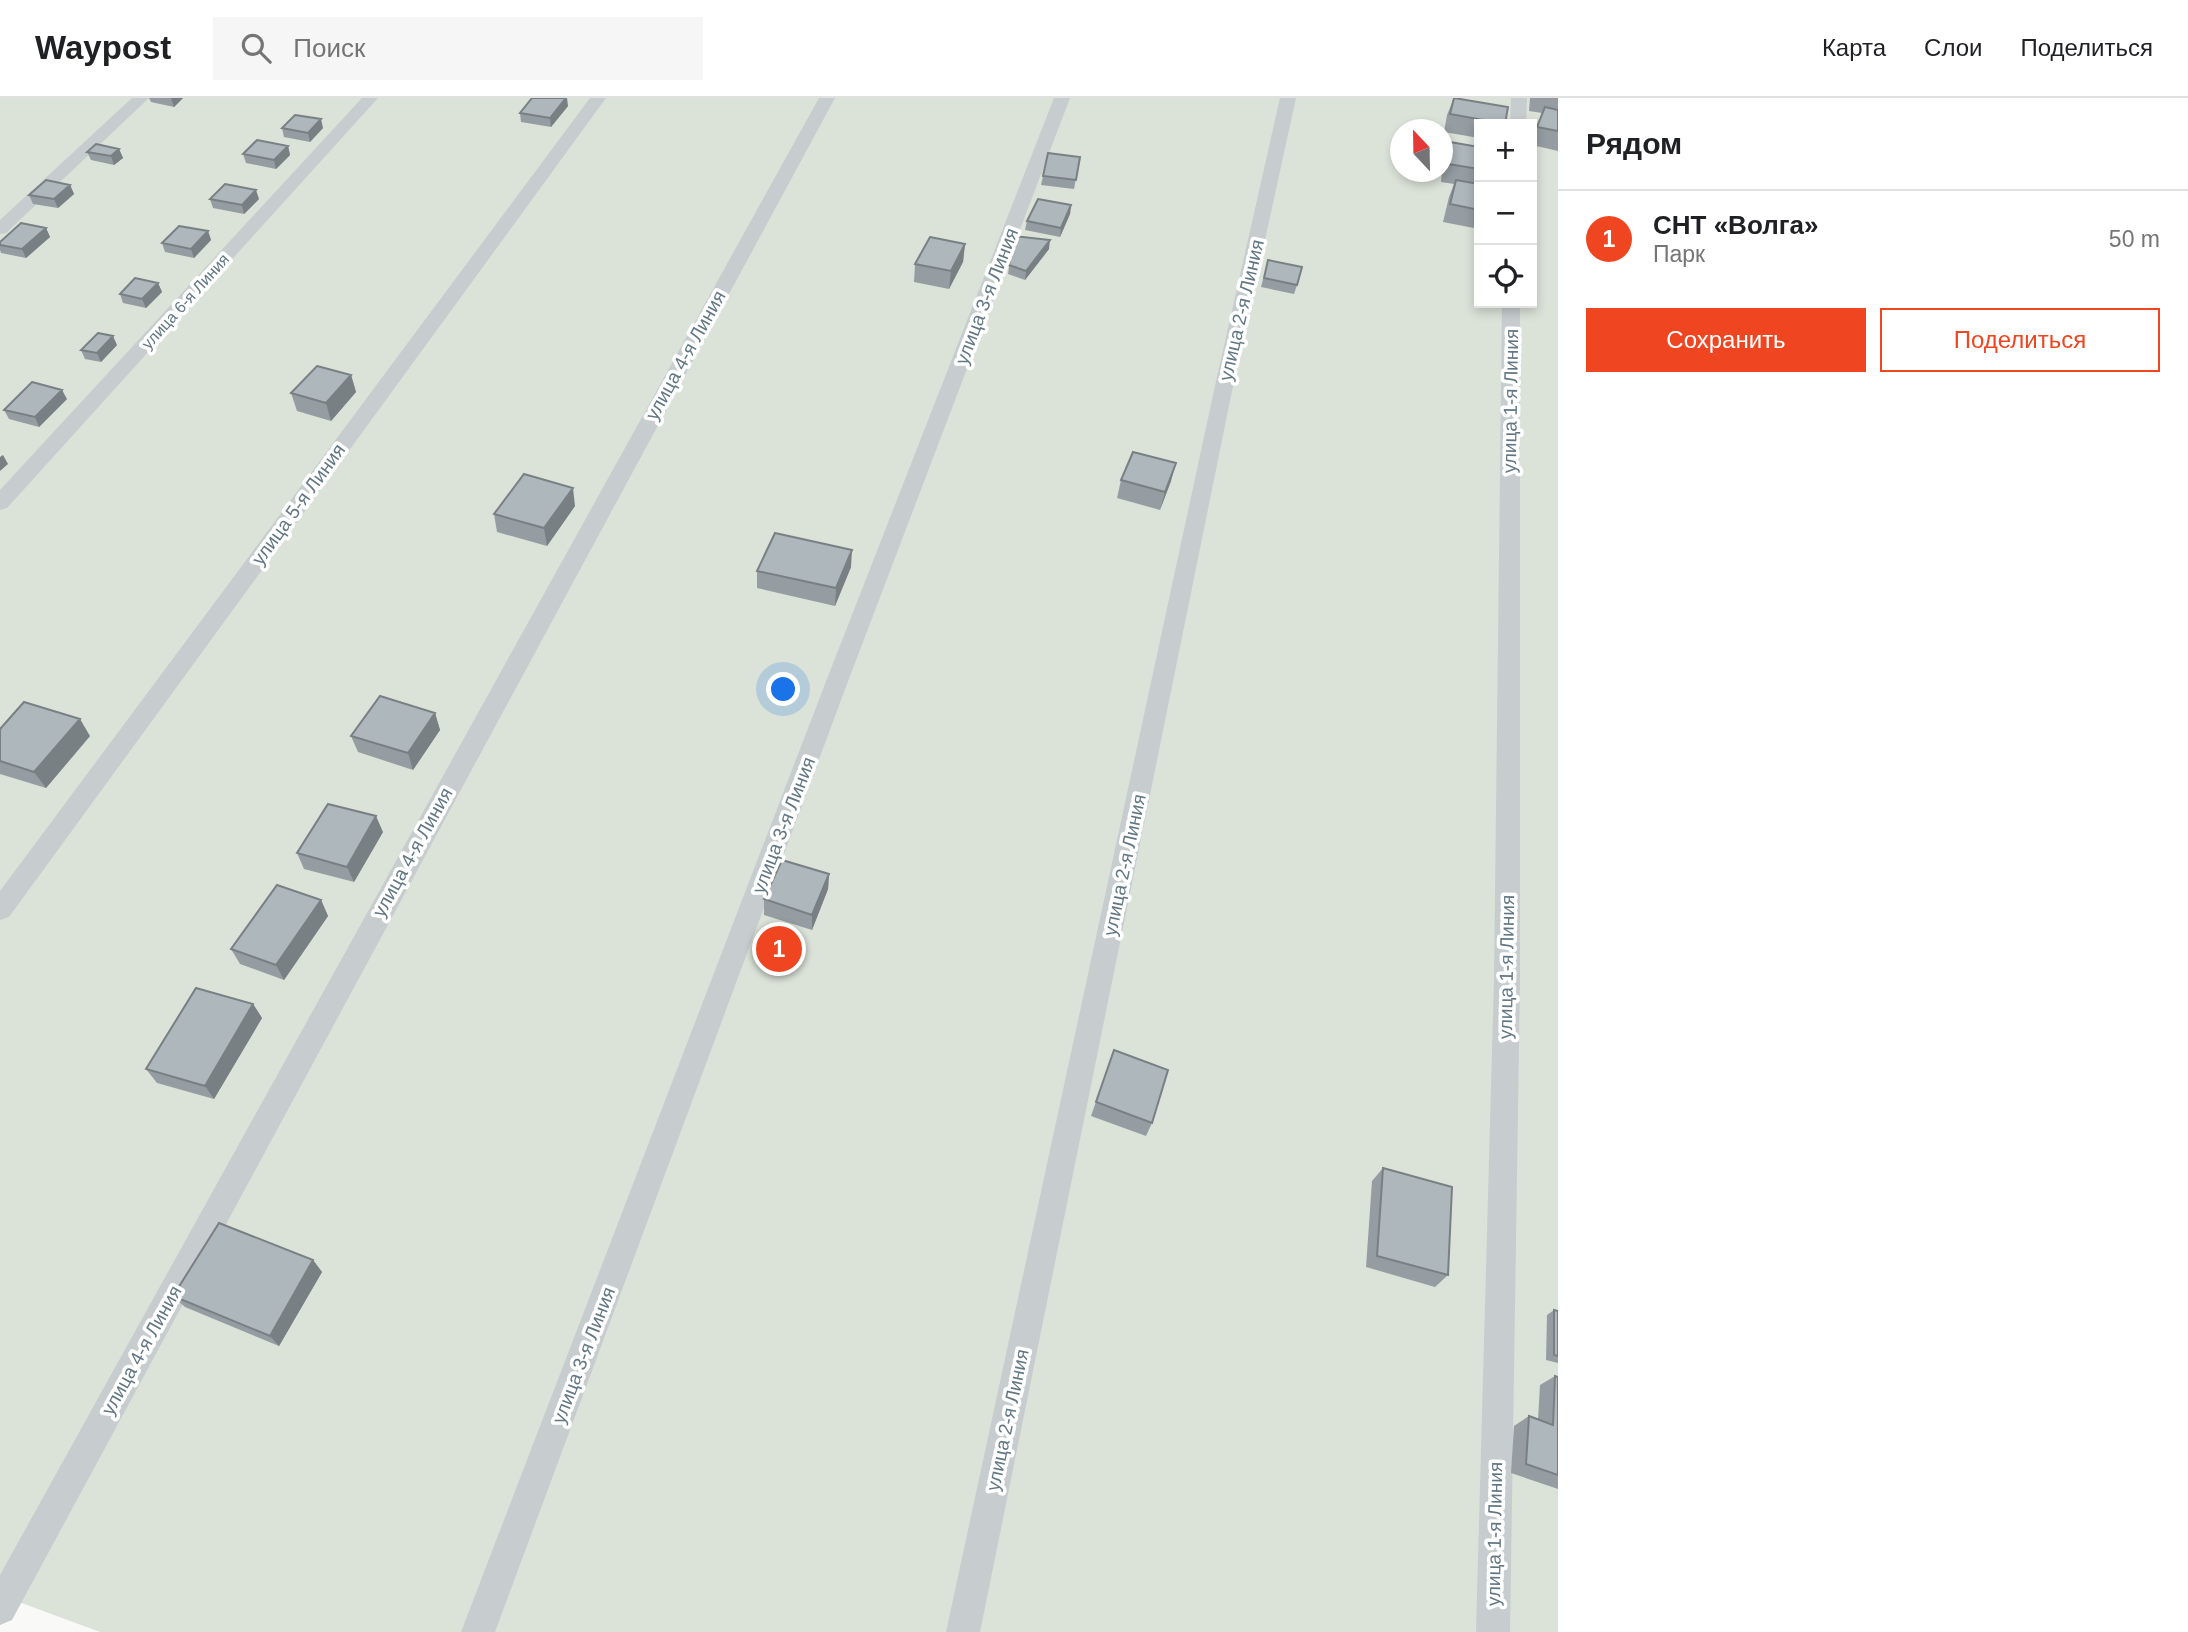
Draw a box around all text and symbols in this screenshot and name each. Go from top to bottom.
search box [213,17,703,80]
text: Waypost [35,29,171,66]
icon: search [237,29,275,67]
text: Поиск [293,33,365,63]
text: Карта [1822,34,1886,61]
text: Слои [1924,34,1982,61]
text: Поделиться [2020,34,2153,61]
north arrow [1390,119,1453,182]
map controls [1474,119,1537,308]
button: + [1474,119,1537,182]
text: Рядом [1586,127,1682,160]
button: − [1474,182,1537,245]
text: СНТ «Волга» [1653,210,1818,240]
street label: улица 3-я Линия [951,225,1022,367]
text: 1 [1603,226,1615,252]
text: 50 m [2109,226,2160,252]
street label: улица 2-я Линия [1215,237,1268,383]
text: Парк [1653,241,1705,267]
button: locate [1474,245,1537,308]
street label: улица 6-я Линия [138,250,232,352]
street label: улица 4-я Линия [641,287,730,424]
button: Сохранить [1586,308,1866,372]
button: Поделиться [1880,308,2160,372]
street label: улица 1-я Линия [1499,329,1522,473]
street label: улица 5-я Линия [247,440,349,569]
your location [766,672,800,706]
street label: улица 3-я Линия [748,754,819,896]
street label: улица 4-я Линия [368,784,457,921]
street label: улица 2-я Линия [1099,792,1150,938]
street label: улица 1-я Линия [1495,895,1518,1039]
pin: 1 [756,923,802,975]
street label: улица 4-я Линия [97,1282,186,1419]
street label: улица 3-я Линия [548,1284,619,1426]
street label: улица 2-я Линия [982,1347,1033,1493]
street label: улица 1-я Линия [1483,1462,1506,1606]

